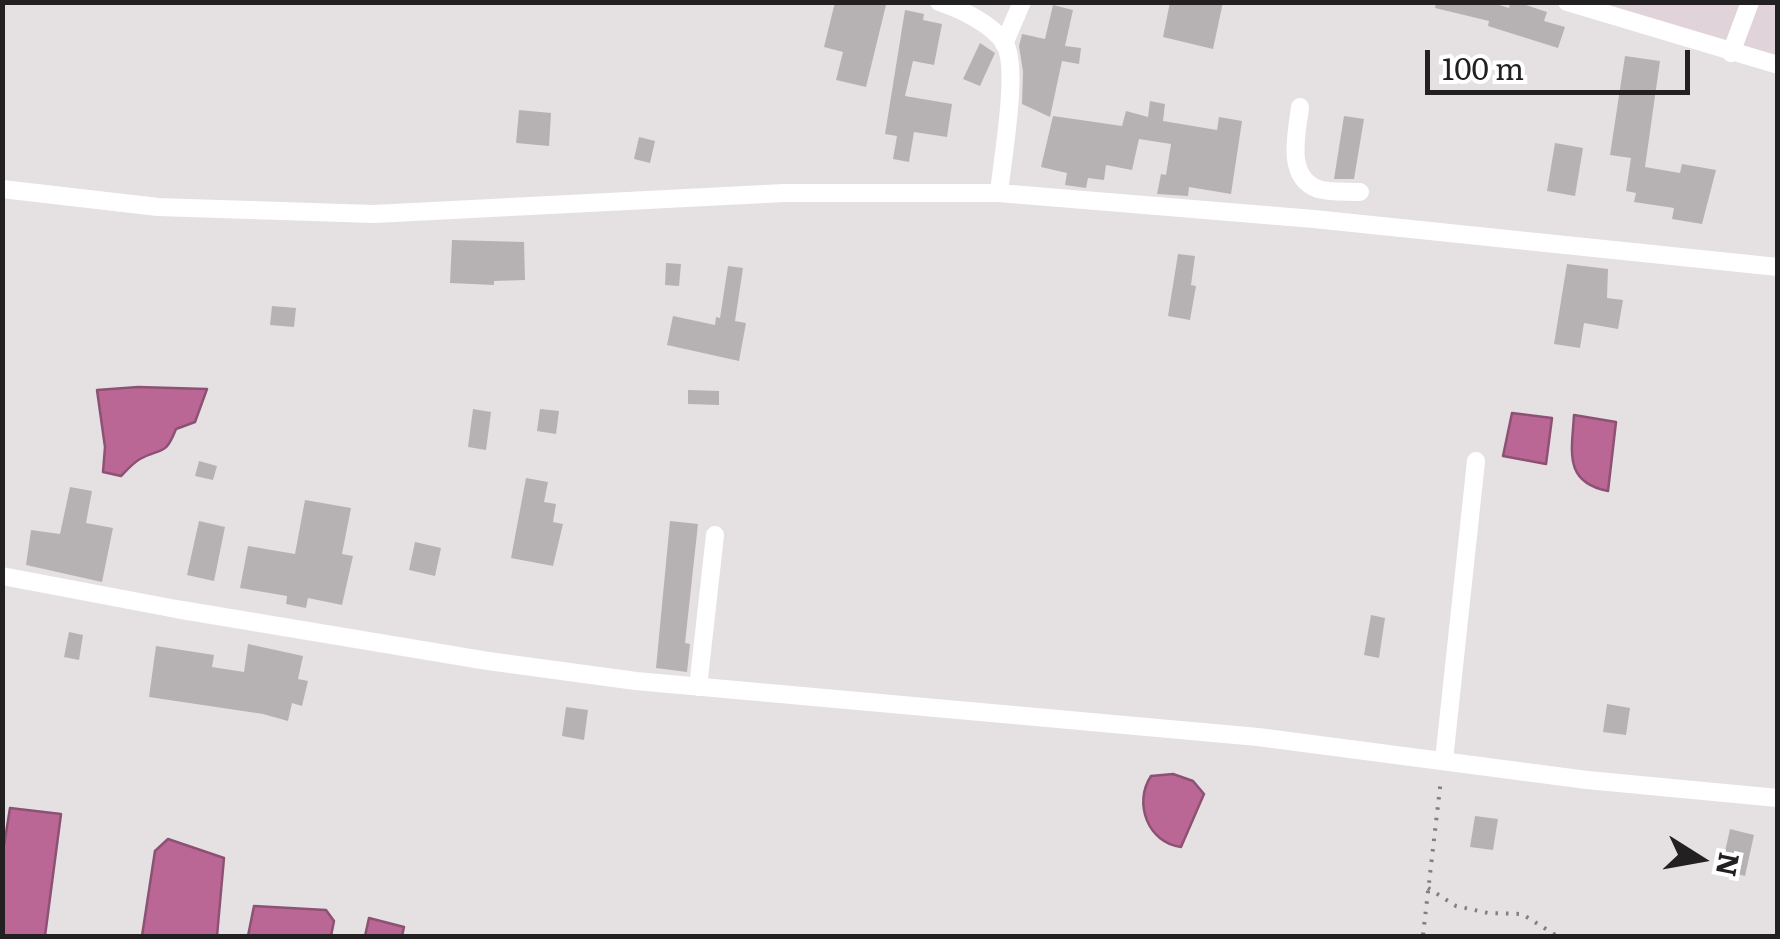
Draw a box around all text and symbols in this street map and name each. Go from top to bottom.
scale bar [1430,30,1695,92]
text: 100 m [1442,45,1524,89]
north arrow [1650,809,1750,909]
text: N [1707,849,1752,880]

